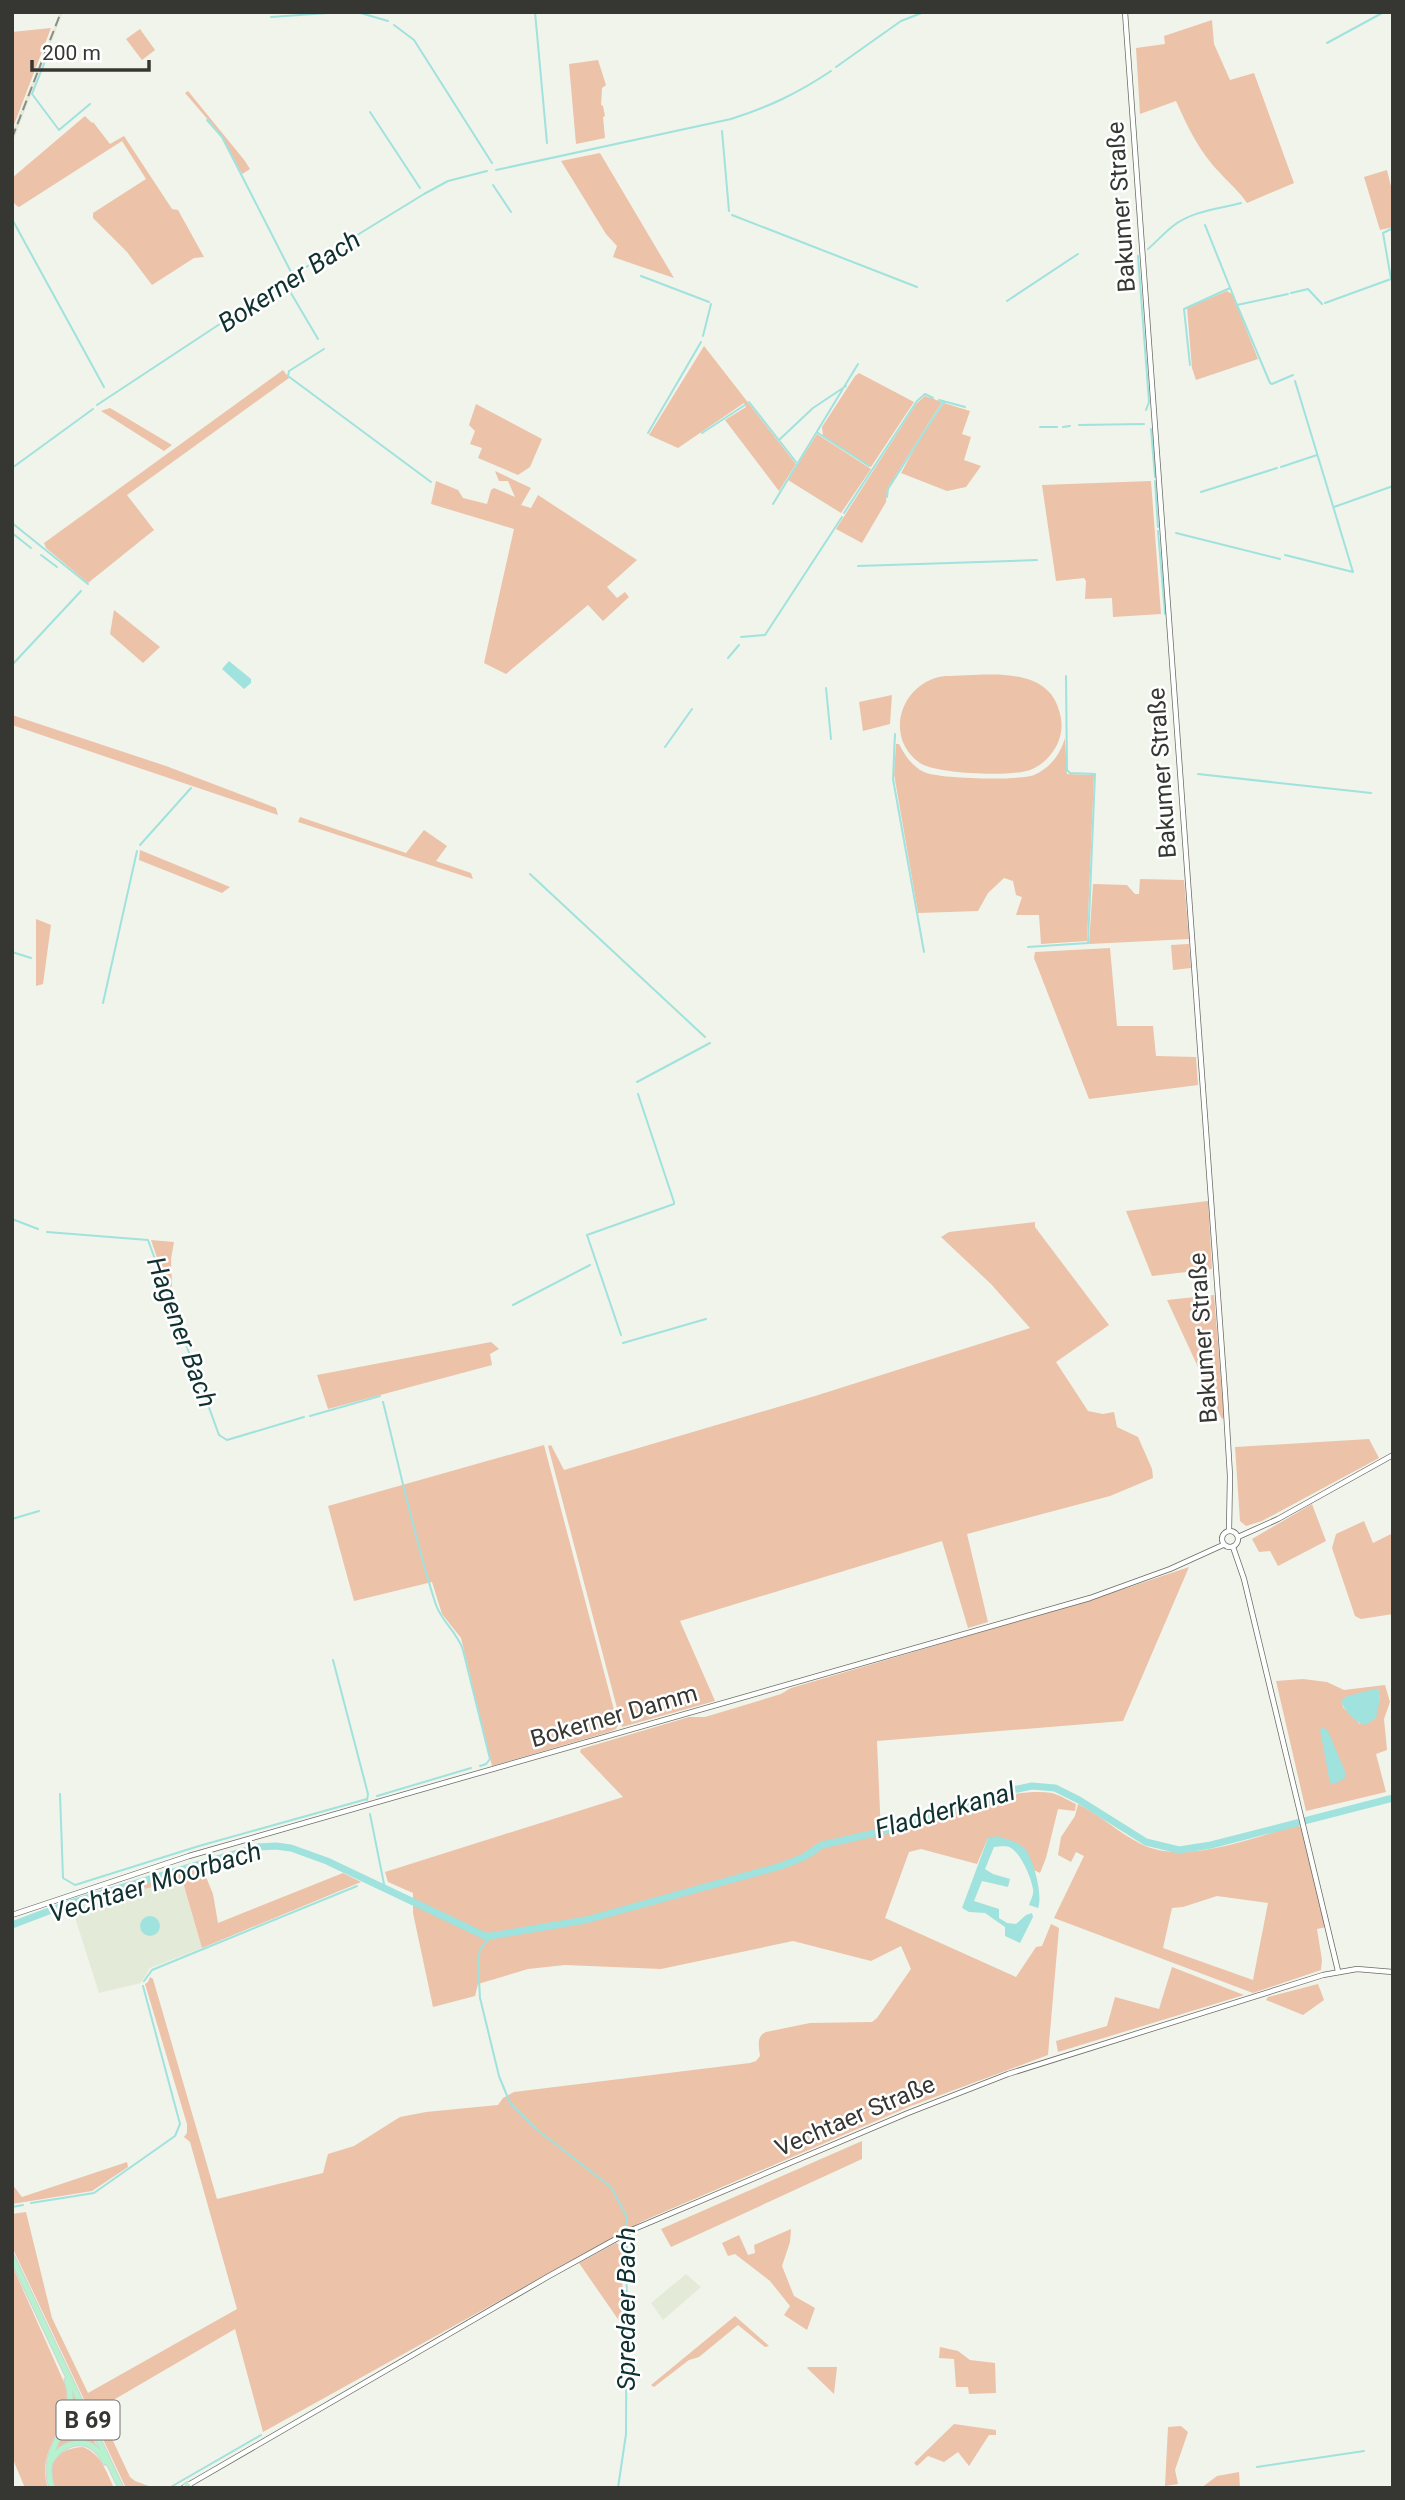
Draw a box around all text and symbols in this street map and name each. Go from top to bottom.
scale bar [32,28,149,72]
text: 200 m [42,41,101,65]
street label: Bakumer Straße [1101,121,1141,293]
water label: Bokerner Bach [212,224,366,338]
street label: Bakumer Straße [1142,687,1182,859]
street label: Bakumer Straße [1183,1252,1223,1424]
water label: Hagener Bach [141,1253,223,1411]
street label: Bokerner Damm [527,1679,701,1753]
water label: Fladderkanal [871,1775,1019,1844]
water label: Vechtaer Moorbach [45,1835,265,1929]
street label: Vechtaer Straße [771,2070,939,2162]
water label: Spredaer Bach [611,2227,641,2391]
road number: B 69 [56,2400,119,2440]

